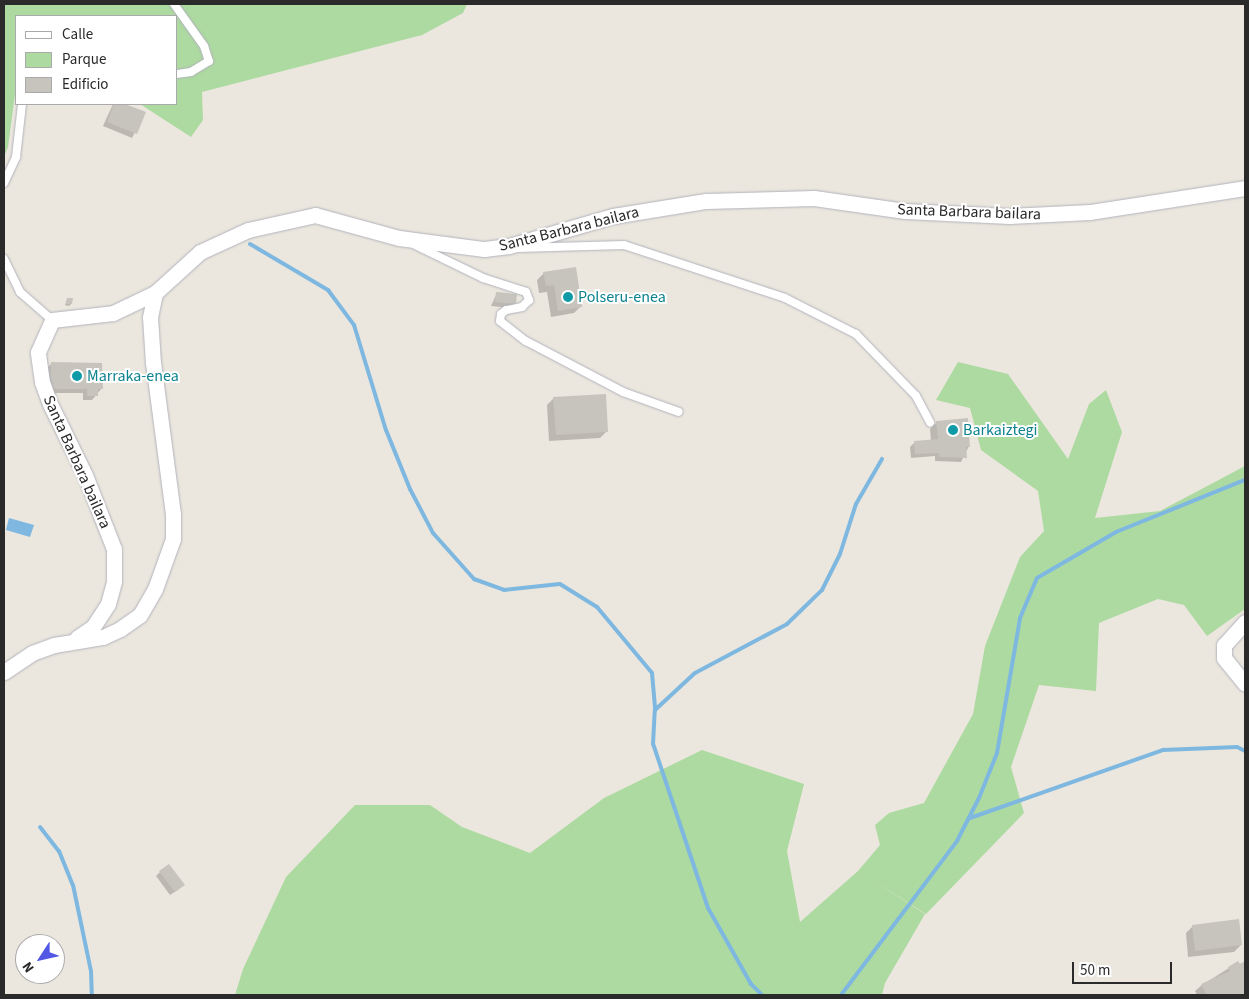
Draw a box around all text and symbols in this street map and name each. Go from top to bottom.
legend [15,15,178,105]
text: Calle [62,24,93,45]
text: Parque [62,49,106,70]
text: Edificio [62,74,109,95]
street label: Santa Barbara bailara [897,200,1041,224]
street label: Santa Barbara bailara [497,202,641,256]
place label: Polseru-enea [578,287,666,307]
marker: Polseru-enea [562,291,574,303]
place label: Marraka-enea [87,366,179,386]
marker: Marraka-enea [71,370,83,382]
street label: Santa Barbara bailara [39,392,115,532]
place label: Barkaiztegi [963,420,1038,440]
marker: Barkaiztegi [947,424,959,436]
north arrow [15,934,65,984]
scale bar [1074,952,1174,984]
text: N [18,957,39,977]
text: 50 m [1080,960,1110,981]

